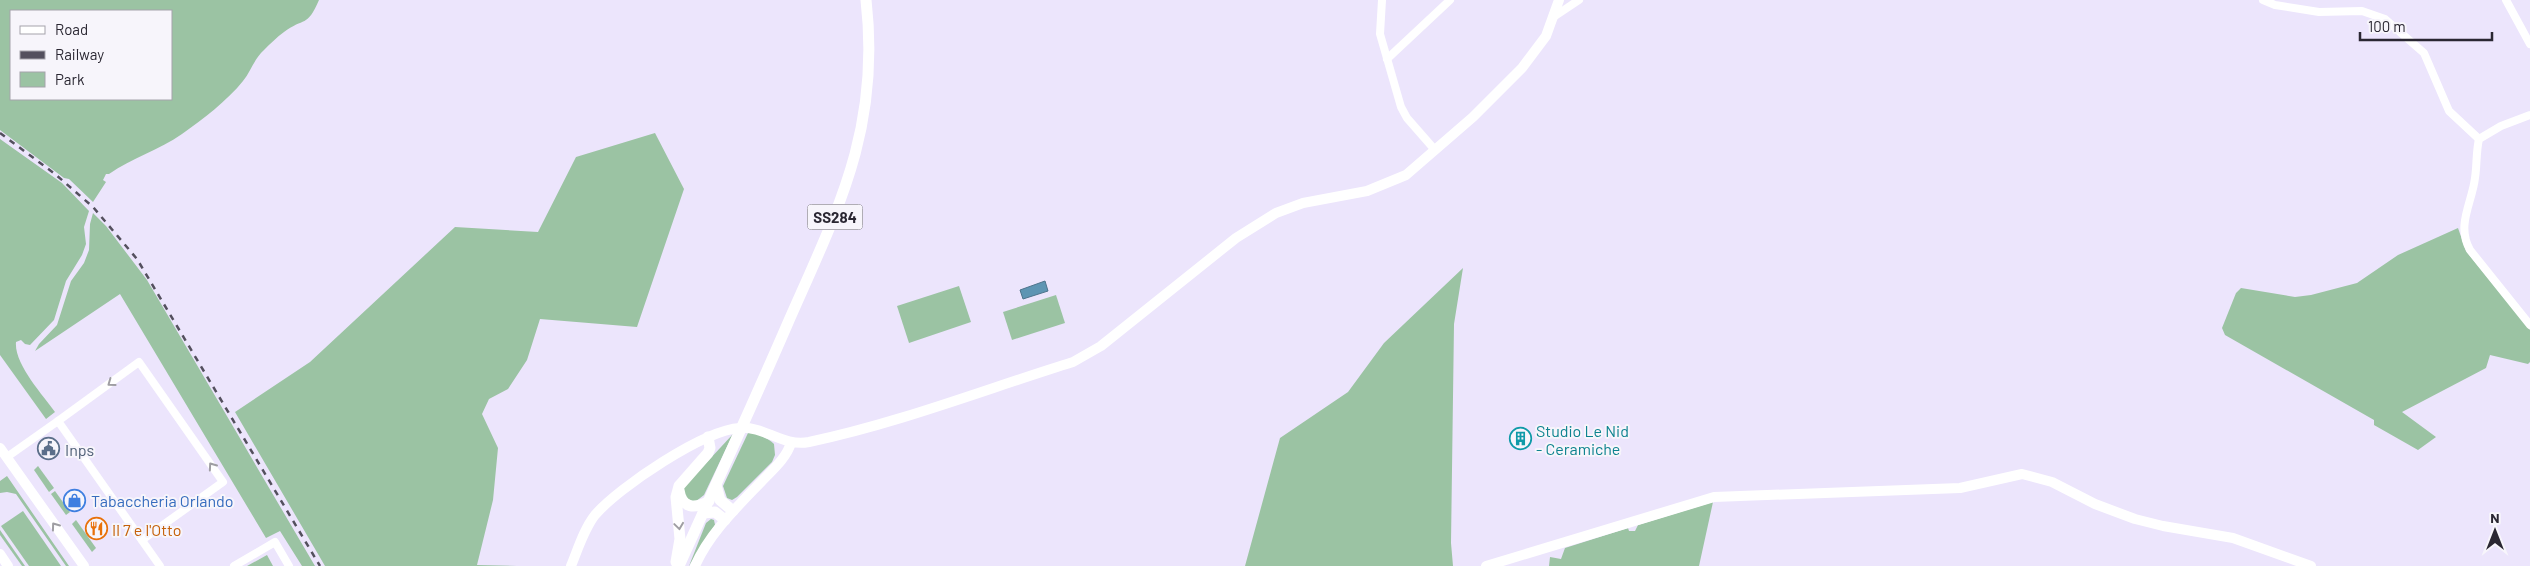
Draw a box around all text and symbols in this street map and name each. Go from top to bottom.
legend [10,10,172,100]
scale bar [2360,10,2492,42]
text: 100 m [2368,17,2406,35]
text: Road [55,20,88,38]
text: Railway [55,45,104,63]
text: Park [55,70,85,88]
road number: SS284 [808,204,862,230]
one-way arrow [107,377,116,386]
place label: Studio Le Nid - Ceramiche [1536,421,1629,458]
building icon: Studio Le Nid - Ceramiche [1508,427,1532,451]
public building icon: Inps [37,437,61,461]
place label: Inps [65,440,94,459]
one-way arrow [209,463,218,472]
shop icon: Tabaccheria Orlando [63,488,87,512]
place label: Tabaccheria Orlando [91,491,233,510]
north arrow [2470,506,2520,556]
text: N [2490,509,2500,526]
restaurant icon: Il 7 e l'Otto [84,517,108,541]
place label: Il 7 e l'Otto [112,520,181,539]
one-way arrow [53,523,61,532]
one-way arrow [673,523,684,531]

